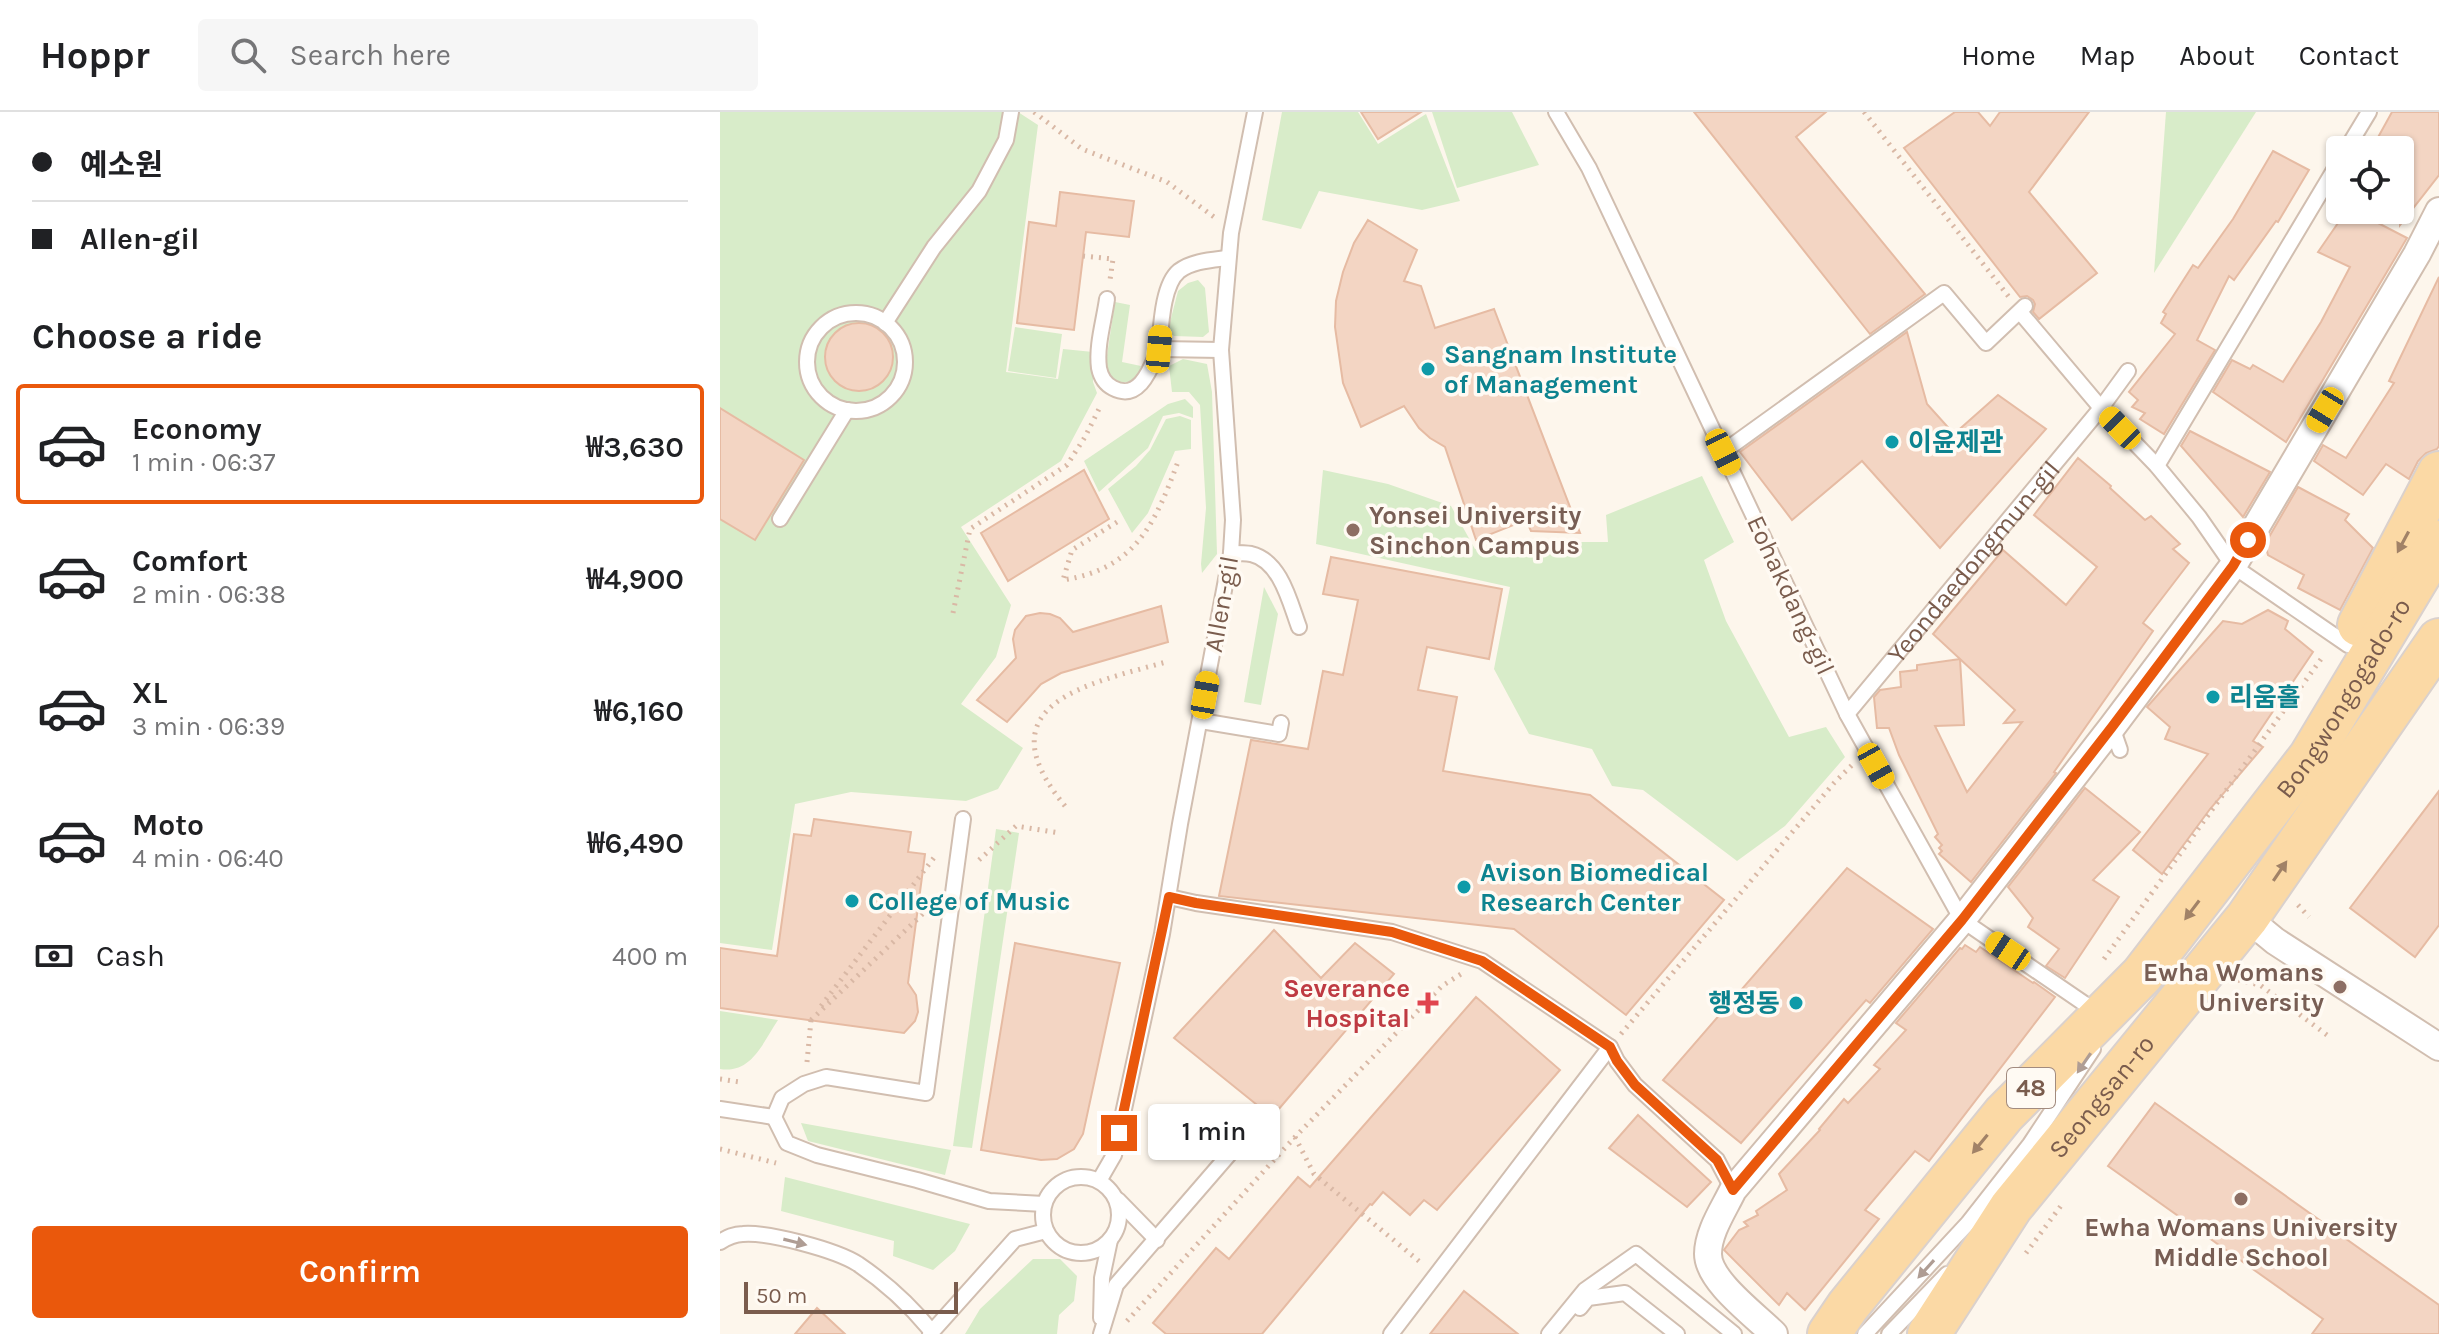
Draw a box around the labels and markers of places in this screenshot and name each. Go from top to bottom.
place label: Sangnam Institute of Management [1444,339,1677,400]
marker: Sangnam Institute of Management [1419,360,1437,378]
place label: 이윤제관 [1908,427,2004,458]
marker: 이윤제관 [1883,433,1901,451]
place label: Yonsei University Sinchon Campus [1369,500,1581,561]
marker: Yonsei University Sinchon Campus [1344,521,1362,539]
place label: 리움홀 [2229,682,2301,713]
marker: 리움홀 [2204,688,2222,706]
place label: Avison Biomedical Research Center [1480,857,1709,918]
marker: Avison Biomedical Research Center [1455,878,1473,896]
place label: College of Music [868,886,1070,917]
marker: College of Music [843,892,861,910]
place label: Ewha Womans University [2143,957,2324,1018]
place label: Severance Hospital [1283,973,1410,1034]
marker: Ewha Womans University [2331,978,2349,996]
place label: 행정동 [1708,988,1780,1019]
marker: Severance Hospital [1417,992,1439,1014]
marker: 행정동 [1787,994,1805,1012]
marker: Ewha Womans University Middle School [2232,1190,2250,1208]
place label: Ewha Womans University Middle School [2084,1212,2398,1273]

